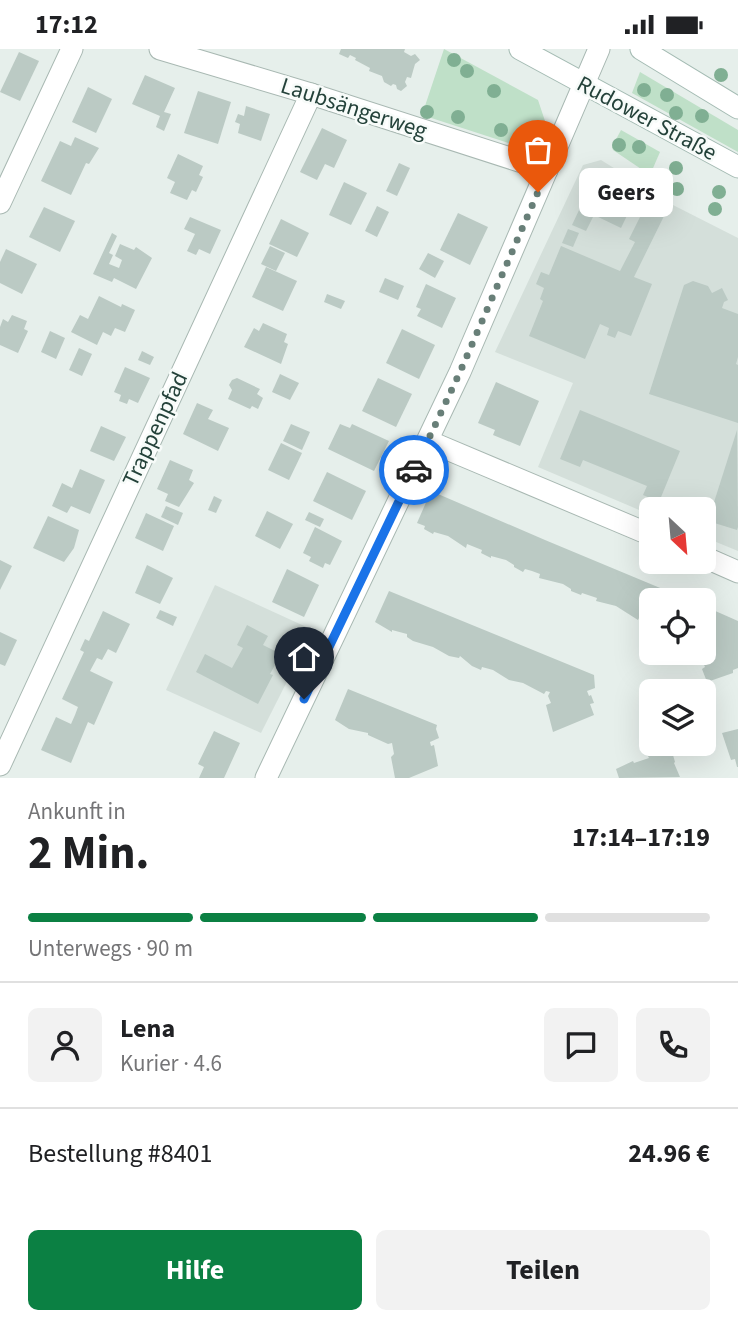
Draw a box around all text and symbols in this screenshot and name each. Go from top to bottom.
text: 17:12 [35,6,98,43]
street label: Rudower Straße [571,67,723,169]
street label: Laubsängerweg [277,69,432,147]
pin [508,120,568,192]
icon: bag [519,131,557,169]
callout: Geers [580,167,674,217]
text: Geers [597,176,655,209]
street label: Trappenpfad [114,366,196,492]
courier [379,435,449,505]
icon: car [395,451,433,489]
north arrow [639,497,716,574]
map controls [639,497,716,756]
button: locate [639,588,716,665]
pin [274,627,334,699]
icon: home [285,638,323,676]
button: layers [639,679,716,756]
text: Ankunft in [28,795,126,828]
text: 17:14–17:19 [572,819,710,856]
text: 2 Min. [28,821,149,886]
text: Unterwegs · 90 m [28,932,193,965]
button: person [28,1008,102,1082]
button: chat [544,1008,618,1082]
button: phone [636,1008,710,1082]
text: Lena [120,1010,175,1047]
text: Kurier · 4.6 [120,1047,222,1080]
text: Bestellung #8401 [28,1135,212,1172]
text: 24.96 € [628,1135,710,1172]
button: Hilfe [28,1230,362,1310]
button: Teilen [376,1230,710,1310]

